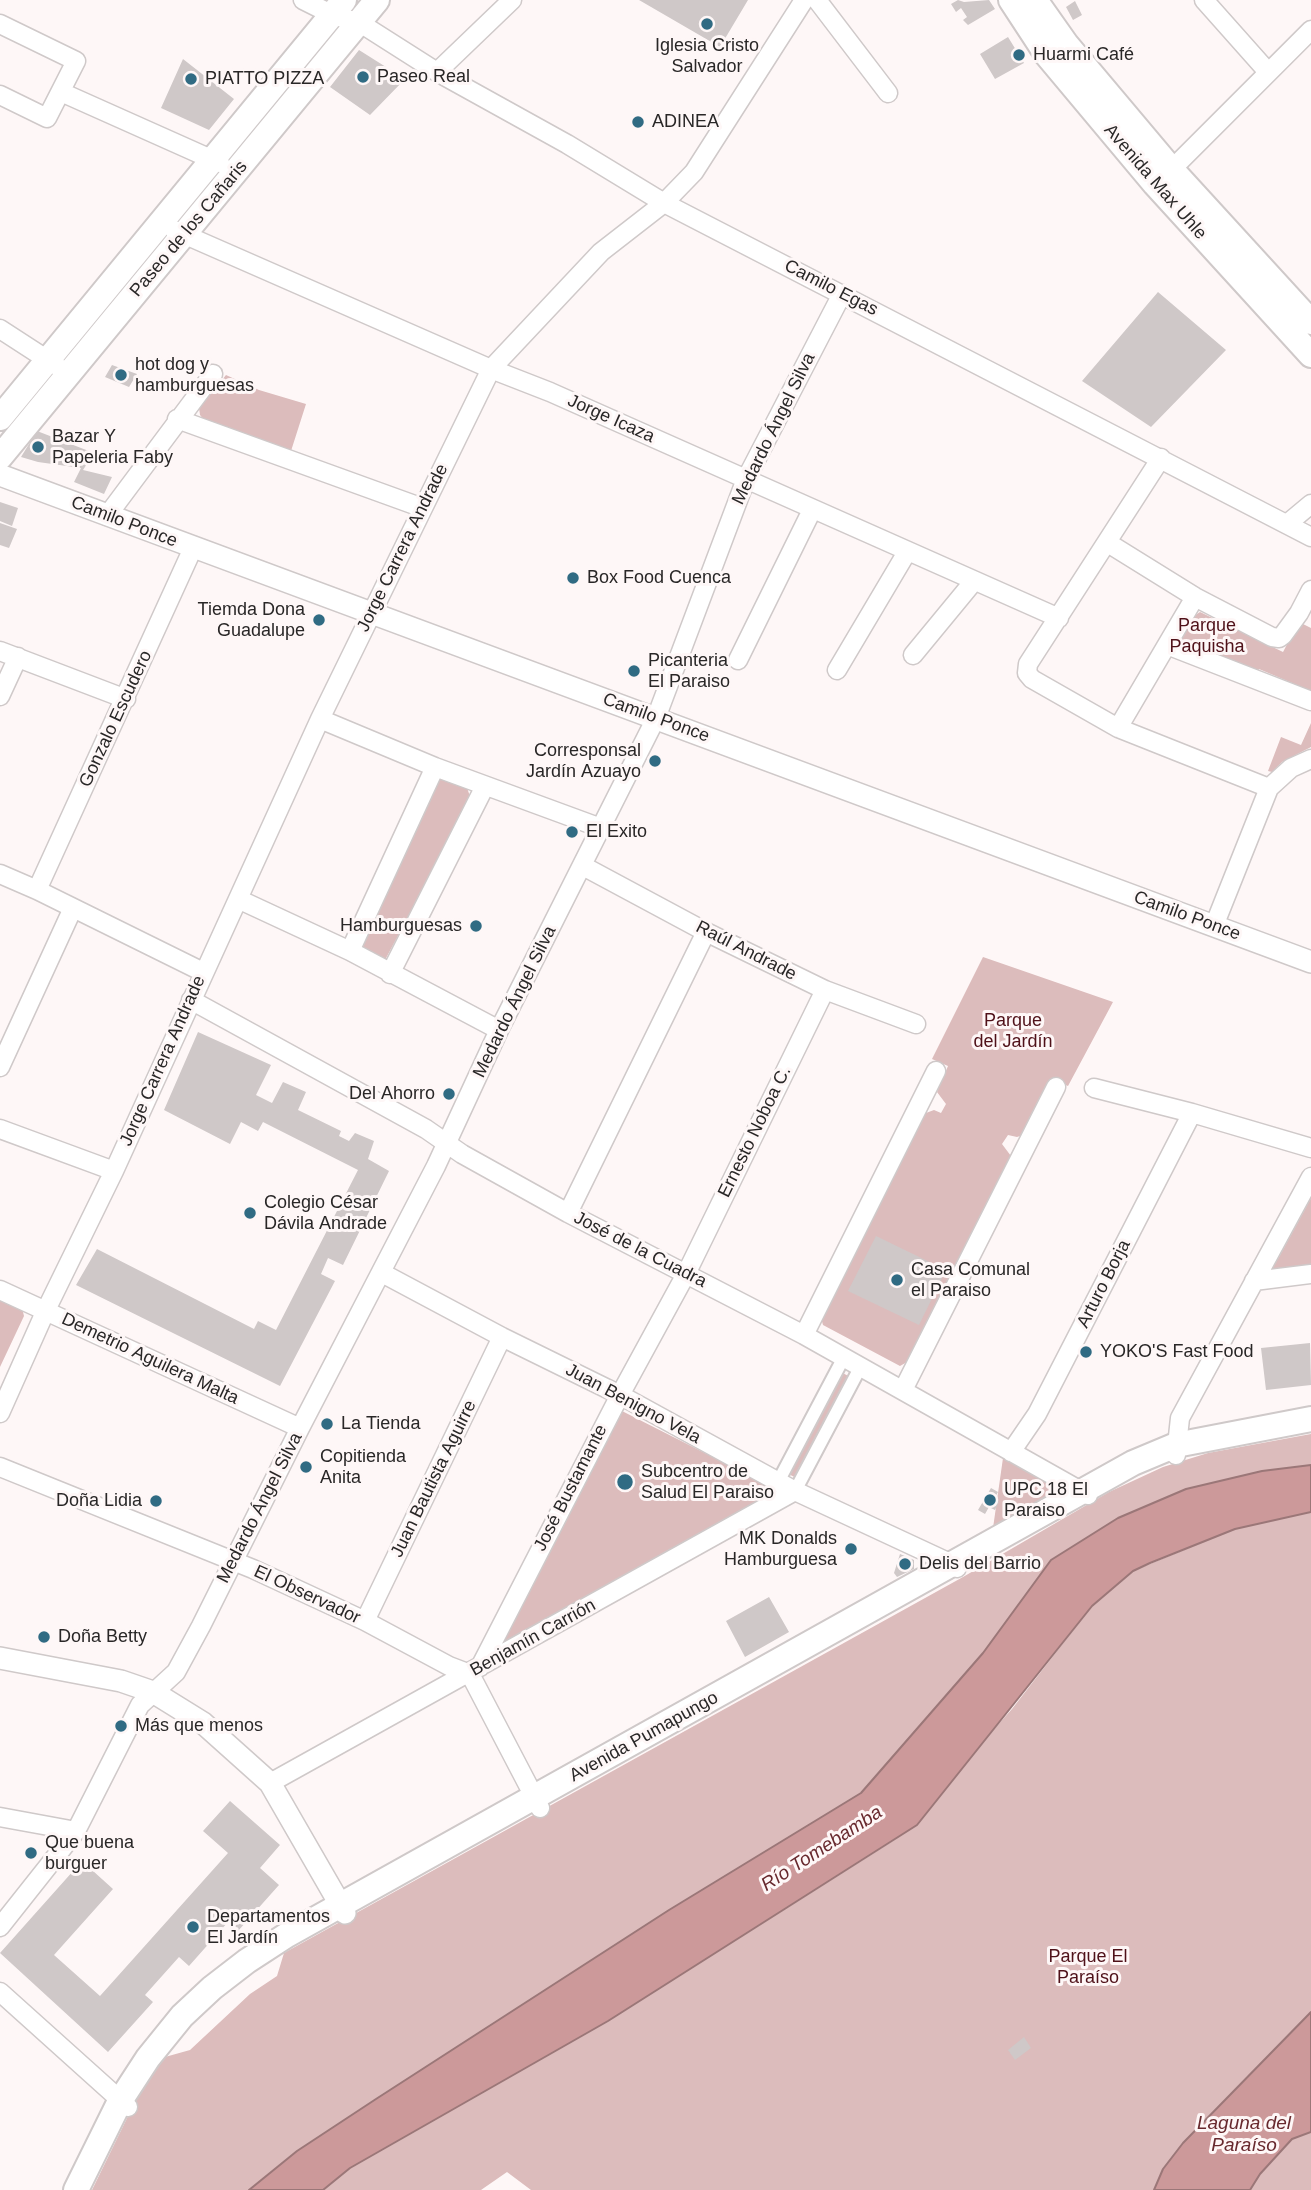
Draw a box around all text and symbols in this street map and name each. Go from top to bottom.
marker: Iglesia Cristo Salvador [699,16,715,32]
place label: Iglesia Cristo Salvador [655,35,759,78]
place label: Huarmi Café [1033,44,1134,66]
marker: Huarmi Café [1011,47,1027,63]
place label: Paseo Real [377,66,470,88]
place label: PIATTO PIZZA [205,68,324,90]
marker: Paseo Real [355,69,371,85]
marker: PIATTO PIZZA [183,71,199,87]
place label: ADINEA [652,111,719,133]
marker: ADINEA [630,114,646,130]
street label: Avenida Max Uhle [1099,120,1211,244]
street label: Paseo de los Cañaris [126,157,252,301]
street label: Camilo Egas [781,255,881,321]
street label: Medardo Ángel Silva [728,350,820,508]
place label: hot dog y hamburguesas [135,354,254,396]
marker: hot dog y hamburguesas [113,367,129,383]
street label: Jorge Icaza [564,390,658,448]
place label: Bazar Y Papeleria Faby [52,426,173,468]
marker: Bazar Y Papeleria Faby [30,439,46,455]
street label: Jorge Carrera Andrade [353,461,453,635]
street label: Camilo Ponce [68,492,180,552]
place label: Box Food Cuenca [587,567,731,589]
marker: Box Food Cuenca [565,570,581,586]
place label: Tiemda Dona Guadalupe [198,599,305,642]
marker: Tiemda Dona Guadalupe [311,612,327,628]
park label: Parque Paquisha [1169,615,1245,658]
street label: Gonzalo Escudero [75,647,157,791]
place label: Picanteria El Paraiso [648,650,730,692]
marker: Picanteria El Paraiso [626,663,642,679]
street label: Camilo Ponce [600,689,712,747]
place label: Corresponsal Jardín Azuayo [526,740,641,782]
marker: Corresponsal Jardín Azuayo [647,753,663,769]
place label: El Exito [586,821,647,843]
marker: El Exito [564,824,580,840]
street label: Camilo Ponce [1131,887,1243,945]
place label: Hamburguesas [340,915,462,937]
street label: Raúl Andrade [692,916,800,986]
marker: Hamburguesas [468,918,484,934]
street label: Medardo Ángel Silva [469,923,561,1081]
street label: Jorge Carrera Andrade [116,973,210,1149]
park label: Parque del Jardín [973,1010,1053,1052]
street label: Ernesto Noboa C. [714,1063,796,1201]
place label: Del Ahorro [349,1083,435,1105]
marker: Del Ahorro [441,1086,457,1102]
place label: Colegio César Dávila Andrade [264,1192,387,1234]
marker: Colegio César Dávila Andrade [242,1205,258,1221]
street label: José de la Cuadra [570,1207,710,1293]
street label: Arturo Borja [1073,1236,1135,1332]
place label: Casa Comunal el Paraiso [911,1259,1030,1302]
marker: Casa Comunal el Paraiso [889,1272,905,1288]
street label: Demetrio Aguilera Malta [58,1308,242,1410]
place label: YOKO'S Fast Food [1100,1341,1253,1363]
marker: YOKO'S Fast Food [1078,1344,1094,1360]
street label: Juan Benigno Vela [562,1359,704,1449]
street label: Juan Bautista Aguirre [387,1397,481,1561]
place label: La Tienda [341,1413,420,1435]
marker: La Tienda [319,1416,335,1432]
street label: José Bustamante [530,1421,612,1555]
street label: Medardo Ángel Silva [213,1429,307,1587]
place label: Copitienda Anita [320,1446,406,1488]
marker: Copitienda Anita [298,1459,314,1475]
place label: Subcentro de Salud El Paraiso [641,1461,774,1504]
marker: Subcentro de Salud El Paraiso [615,1472,635,1492]
place label: UPC 18 El Paraiso [1004,1479,1088,1522]
place label: Doña Lidia [56,1490,142,1512]
marker: UPC 18 El Paraiso [982,1492,998,1508]
marker: Doña Lidia [148,1493,164,1509]
place label: MK Donalds Hamburguesa [724,1528,837,1570]
marker: MK Donalds Hamburguesa [843,1541,859,1557]
place label: Delis del Barrio [919,1553,1041,1575]
marker: Delis del Barrio [897,1556,913,1572]
street label: El Observador [250,1561,364,1629]
street label: Benjamín Carrión [467,1595,599,1681]
place label: Doña Betty [58,1626,147,1648]
marker: Doña Betty [36,1629,52,1645]
street label: Avenida Pumapungo [566,1687,722,1787]
place label: Más que menos [135,1715,263,1737]
marker: Más que menos [113,1718,129,1734]
water label: Río Tomebamba [757,1801,887,1897]
place label: Que buena burguer [45,1832,134,1874]
marker: Que buena burguer [23,1845,39,1861]
place label: Departamentos El Jardín [207,1906,330,1948]
marker: Departamentos El Jardín [185,1919,201,1935]
park label: Parque El Paraíso [1048,1946,1128,1988]
water label: Laguna del Paraíso [1197,2113,1291,2157]

